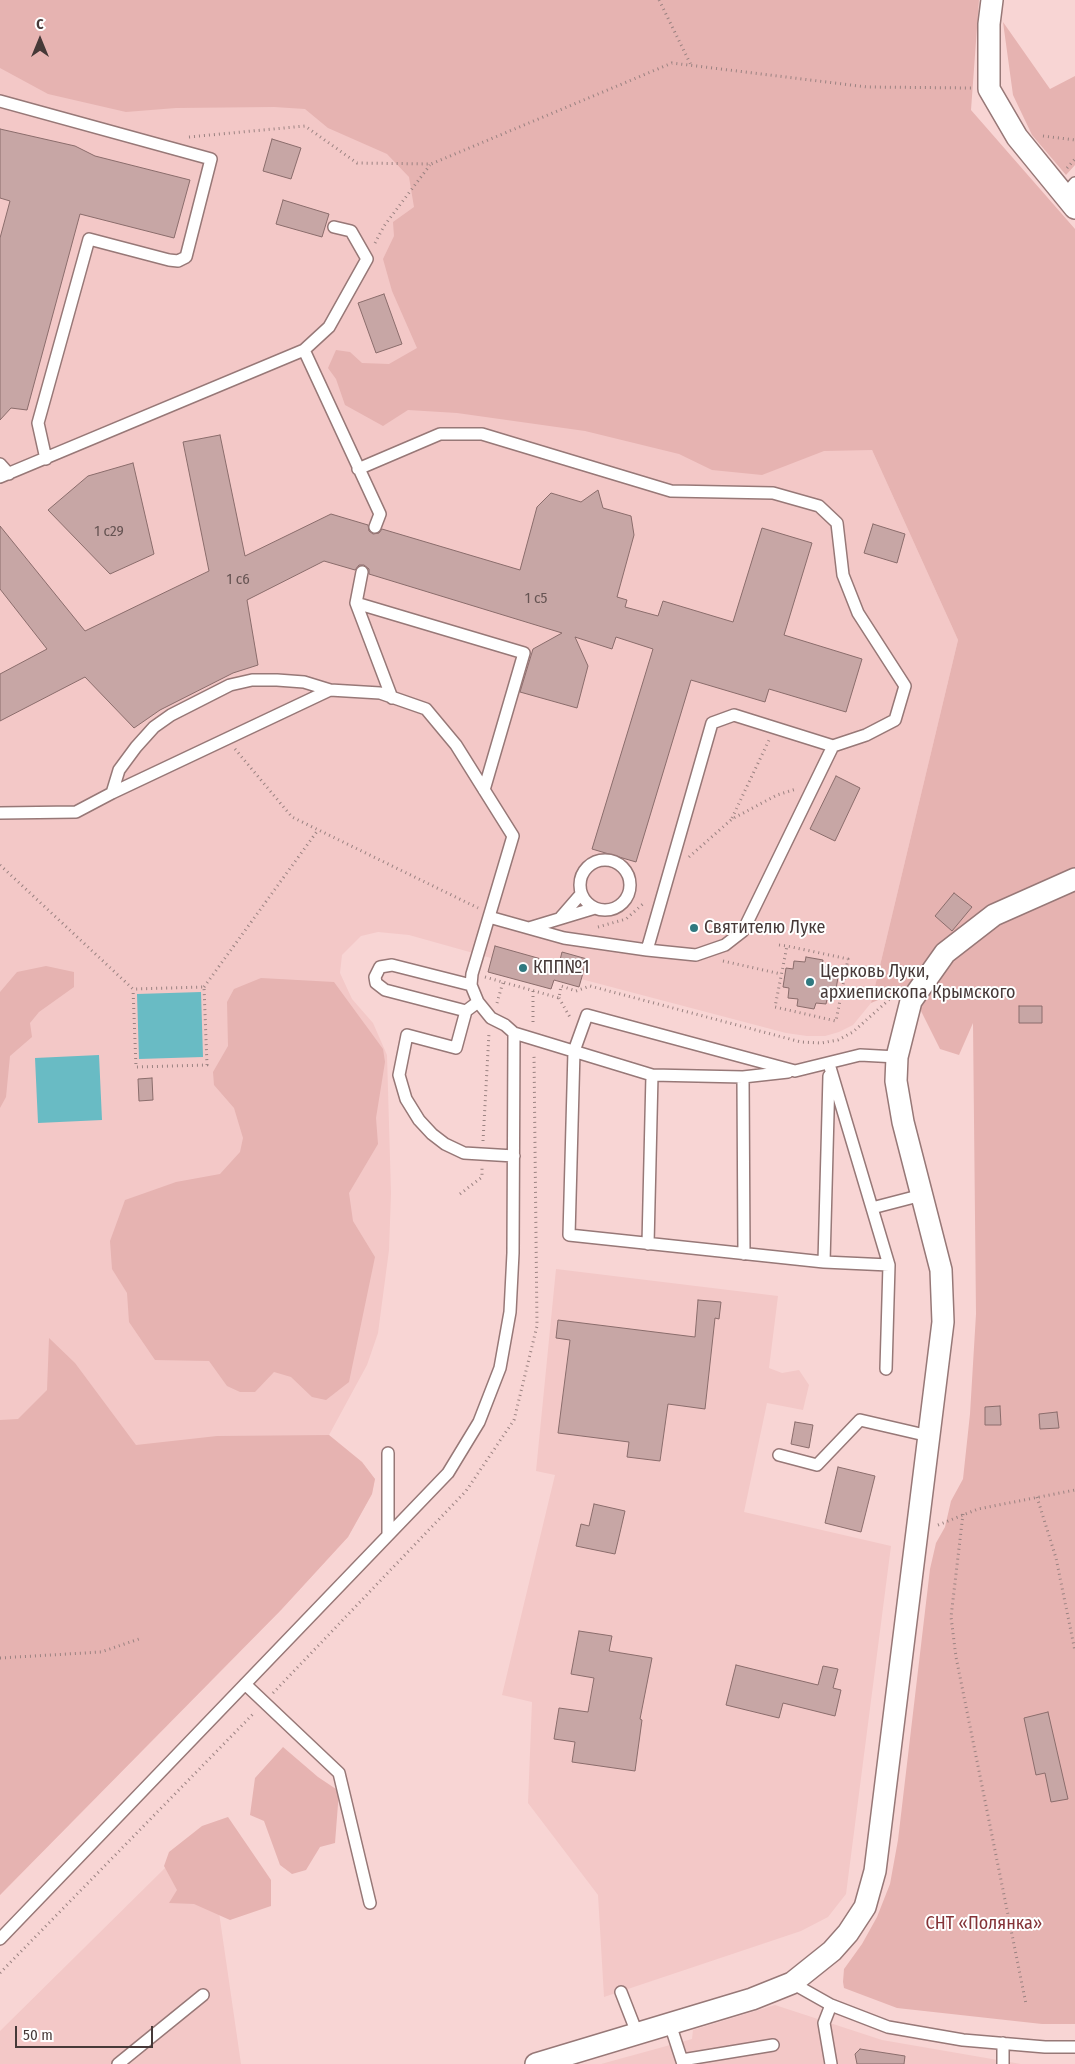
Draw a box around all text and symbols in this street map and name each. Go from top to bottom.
north arrow [15,15,65,65]
text: С [36,16,44,33]
house number: 1 с29 [94,523,124,541]
house number: 1 с6 [226,571,250,589]
house number: 1 с5 [525,590,547,608]
place label: Святителю Луке [704,917,825,939]
marker: Святителю Луке [688,922,700,934]
place label: КПП№1 [533,957,589,979]
place label: Церковь Луки, архиепископа Крымского [820,961,1015,1004]
marker: КПП№1 [517,962,529,974]
marker: Церковь Луки, архиепископа Крымского [804,976,816,988]
park label: СНТ «Полянка» [926,1913,1042,1935]
scale bar [18,2016,155,2048]
text: 50 m [23,2026,53,2044]

